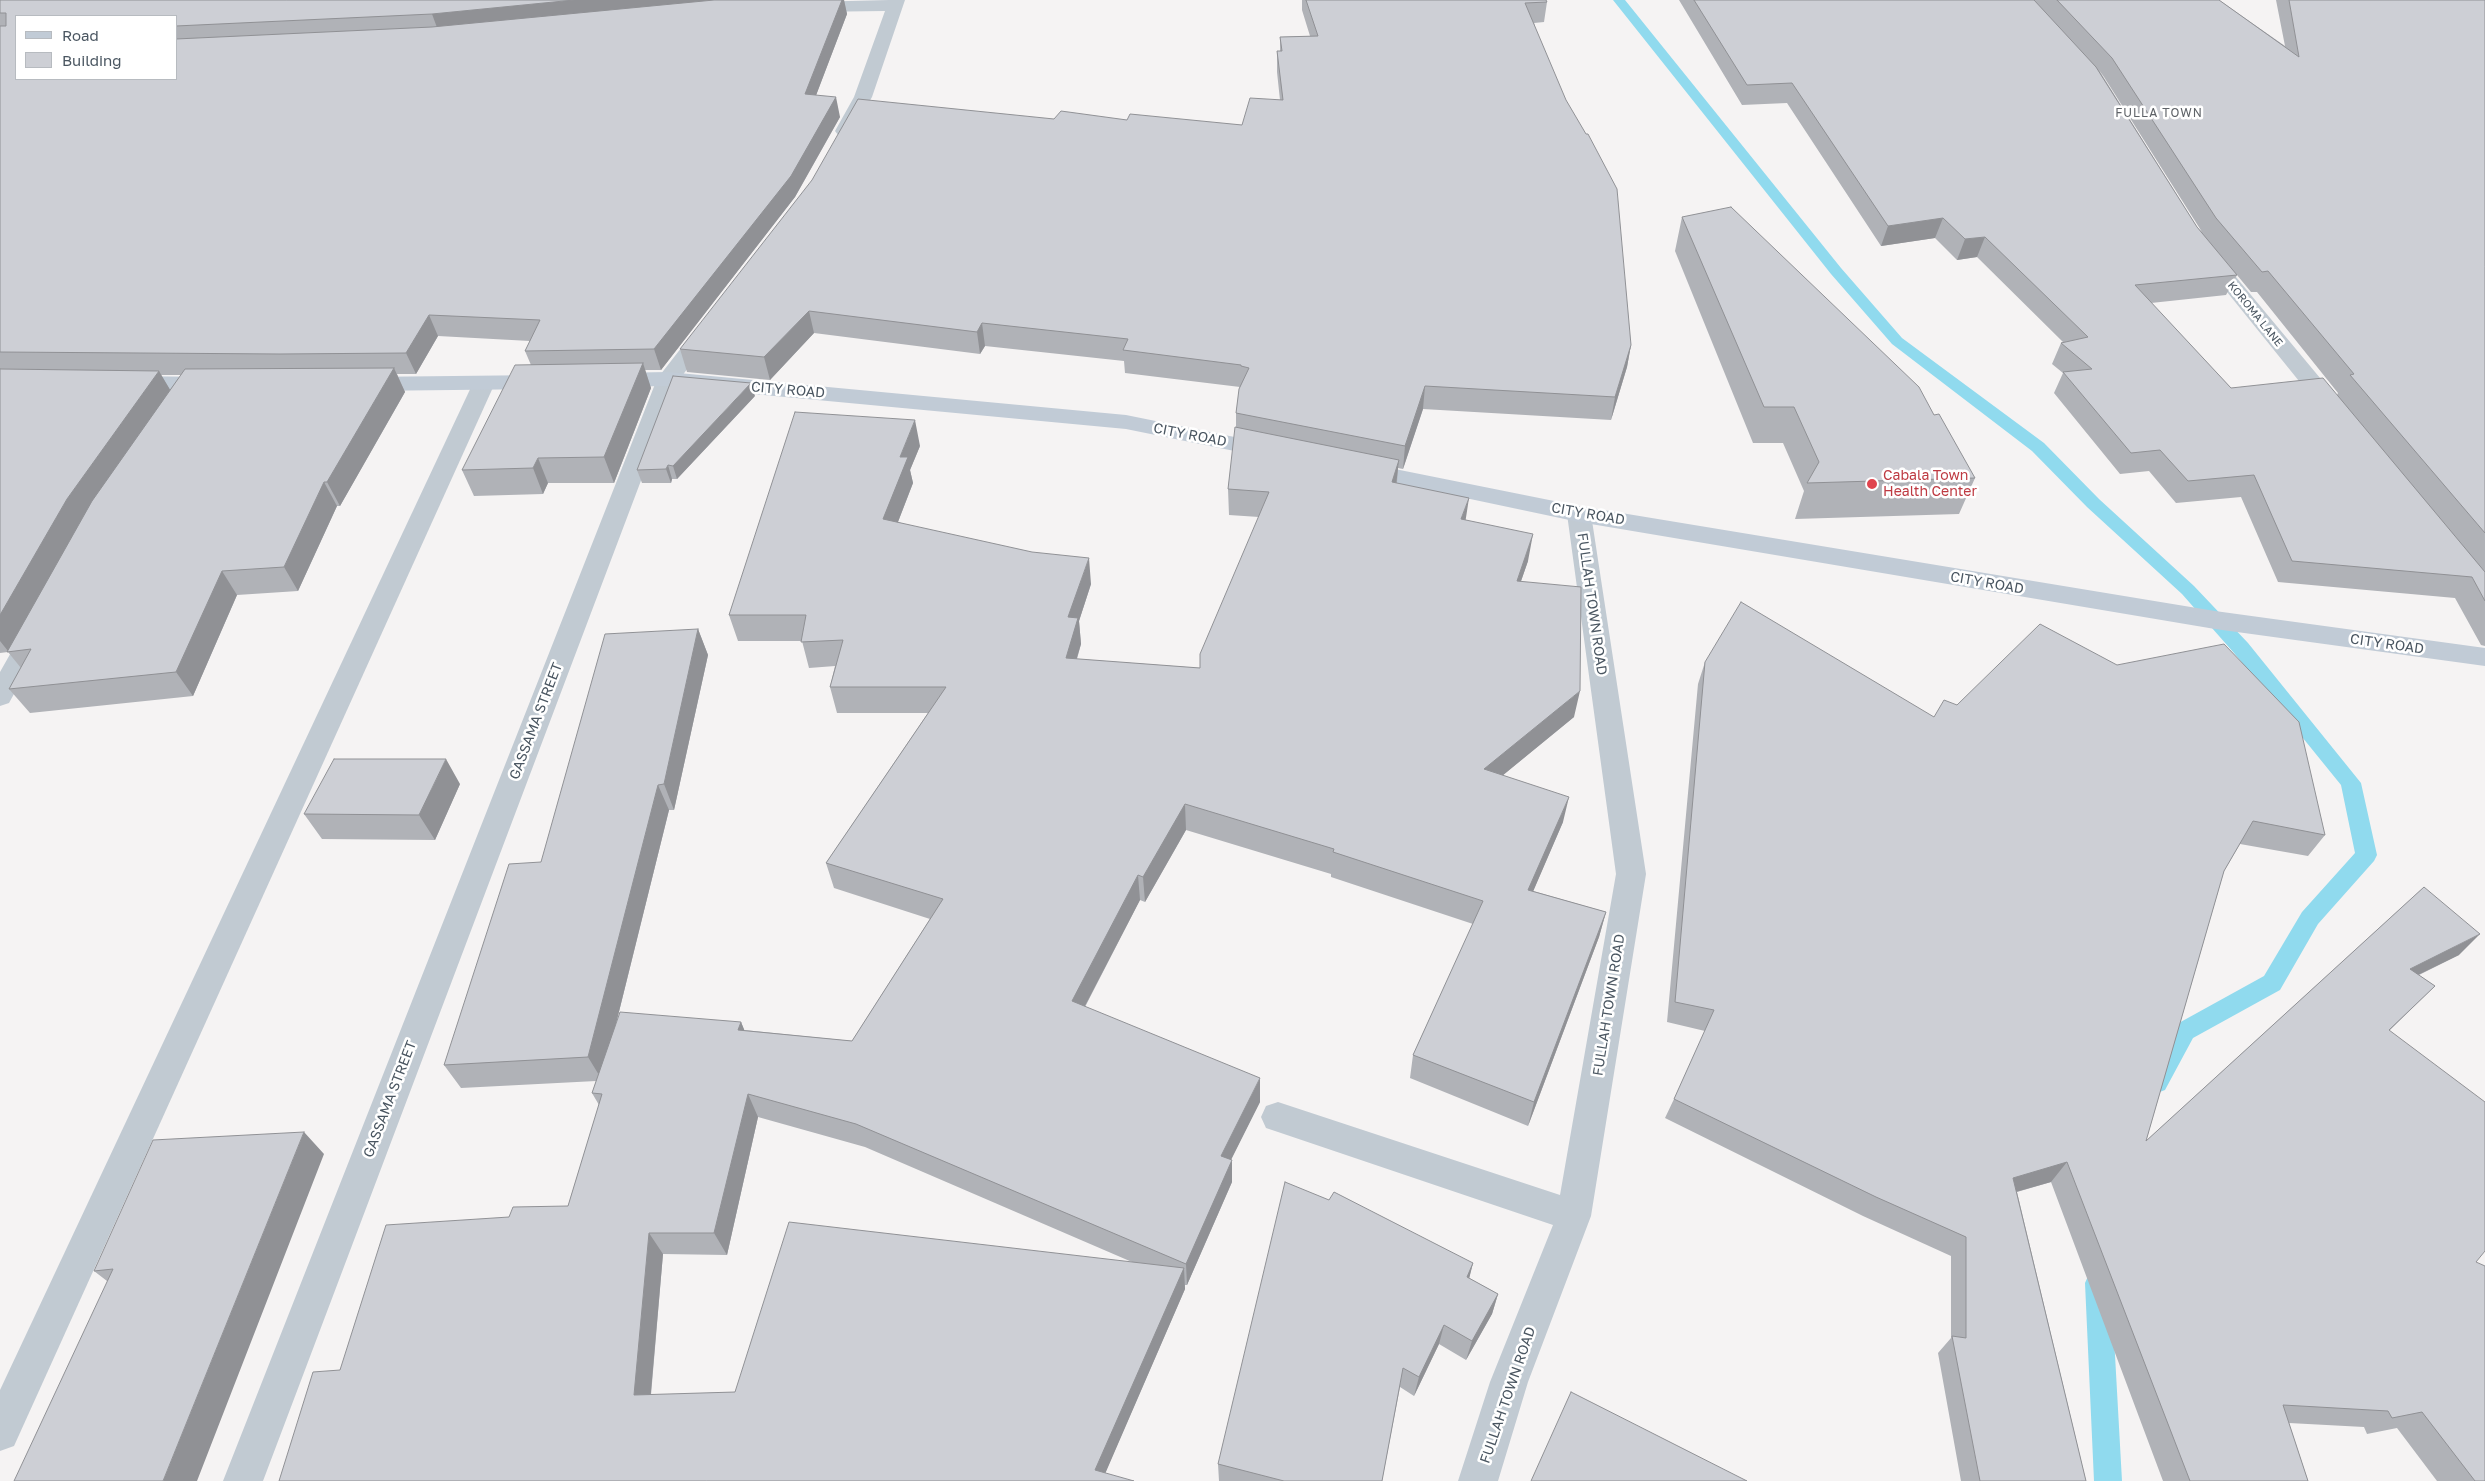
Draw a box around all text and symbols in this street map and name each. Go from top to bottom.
legend [15,15,178,80]
text: Road [62,26,99,44]
text: Building [62,51,122,69]
district label: FULLA TOWN [2114,106,2204,120]
street label: KOROMA LANE [2225,279,2285,349]
street label: CITY ROAD [750,378,826,402]
street label: CITY ROAD [1152,420,1228,450]
place label: Cabala Town Health Center [1883,468,1977,501]
marker: Cabala Town Health Center [1865,477,1879,491]
street label: CITY ROAD [1550,499,1626,529]
street label: FULLAH TOWN ROAD [1574,532,1610,676]
street label: CITY ROAD [1949,568,2025,598]
street label: CITY ROAD [2349,631,2425,657]
street label: GASSAMA STREET [506,660,566,782]
street label: FULLAH TOWN ROAD [1589,933,1629,1077]
street label: GASSAMA STREET [360,1038,420,1160]
street label: FULLAH TOWN ROAD [1477,1324,1539,1466]

